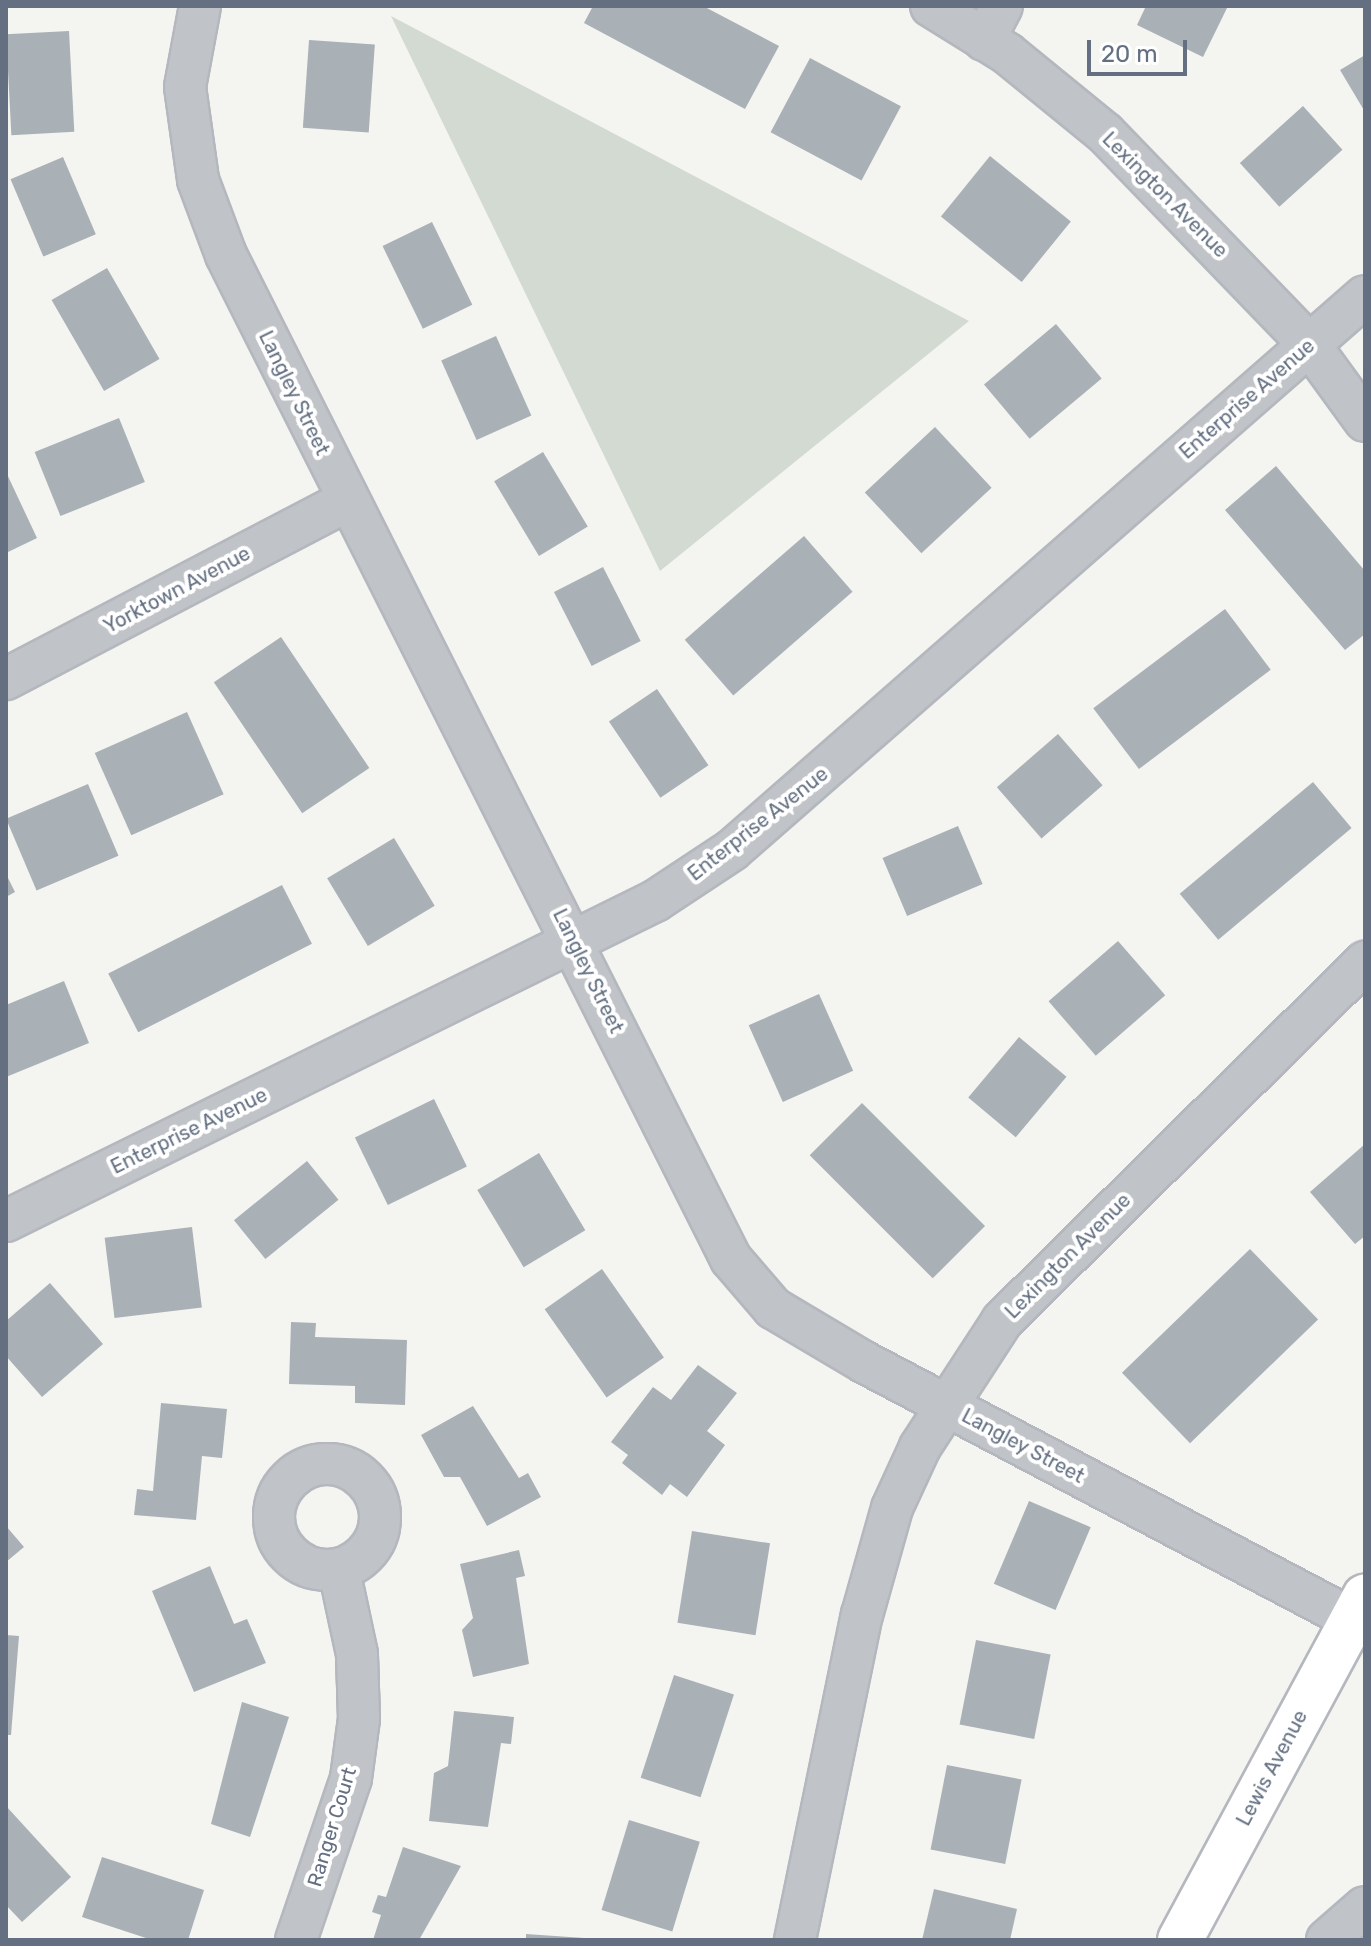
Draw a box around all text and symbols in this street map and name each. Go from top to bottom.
scale bar [1091,24,1191,74]
text: 20 m [1101,40,1158,68]
street label: Lexington Avenue [1097,127,1233,263]
street label: Langley Street [253,327,335,459]
street label: Enterprise Avenue [1174,334,1320,464]
street label: Yorktown Avenue [100,541,254,639]
street label: Enterprise Avenue [683,762,833,886]
street label: Langley Street [547,905,629,1037]
street label: Enterprise Avenue [107,1083,271,1179]
street label: Lexington Avenue [1000,1188,1136,1324]
street label: Langley Street [957,1404,1089,1488]
street label: Lewis Avenue [1231,1706,1313,1830]
street label: Ranger Court [302,1764,362,1890]

